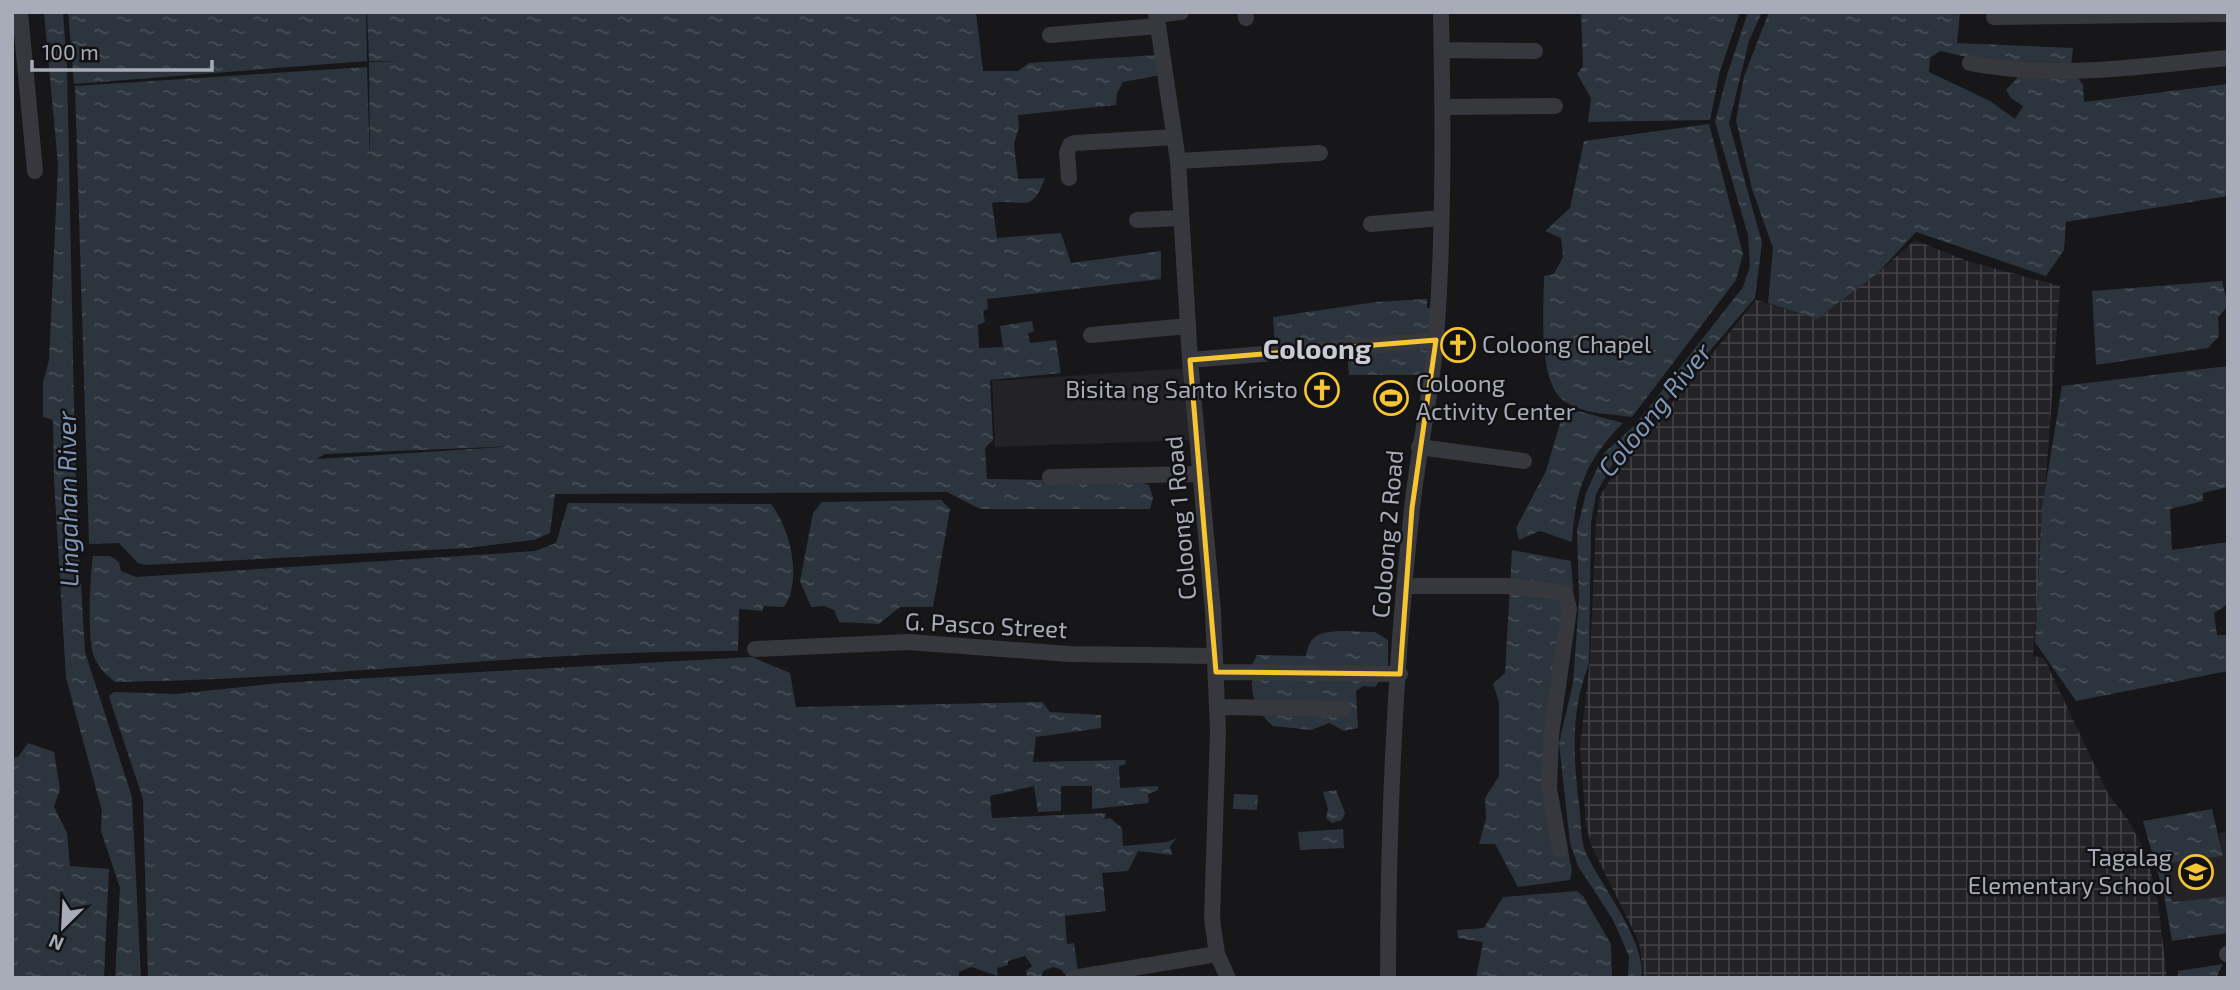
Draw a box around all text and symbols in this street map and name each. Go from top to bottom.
scale bar [32,28,212,72]
text: 100 m [42,39,99,64]
church icon: Coloong Chapel [1439,326,1477,364]
place label: Coloong Chapel [1482,329,1651,358]
district label: Coloong [1263,331,1371,365]
water label: Coloong River [1591,336,1717,482]
place label: Coloong Activity Center [1416,368,1576,425]
church icon: Bisita ng Santo Kristo [1303,371,1341,409]
place label: Bisita ng Santo Kristo [1065,374,1298,403]
sports icon: Coloong Activity Center [1372,379,1410,417]
water label: Lingahan River [49,410,84,587]
street label: Coloong 1 Road [1158,435,1201,601]
street label: Coloong 2 Road [1365,449,1408,619]
street label: G. Pasco Street [904,606,1068,643]
place label: Tagalag Elementary School [1968,842,2172,899]
school or university icon: Tagalag Elementary School [2177,853,2215,891]
north arrow [28,892,98,962]
text: N [45,930,67,956]

